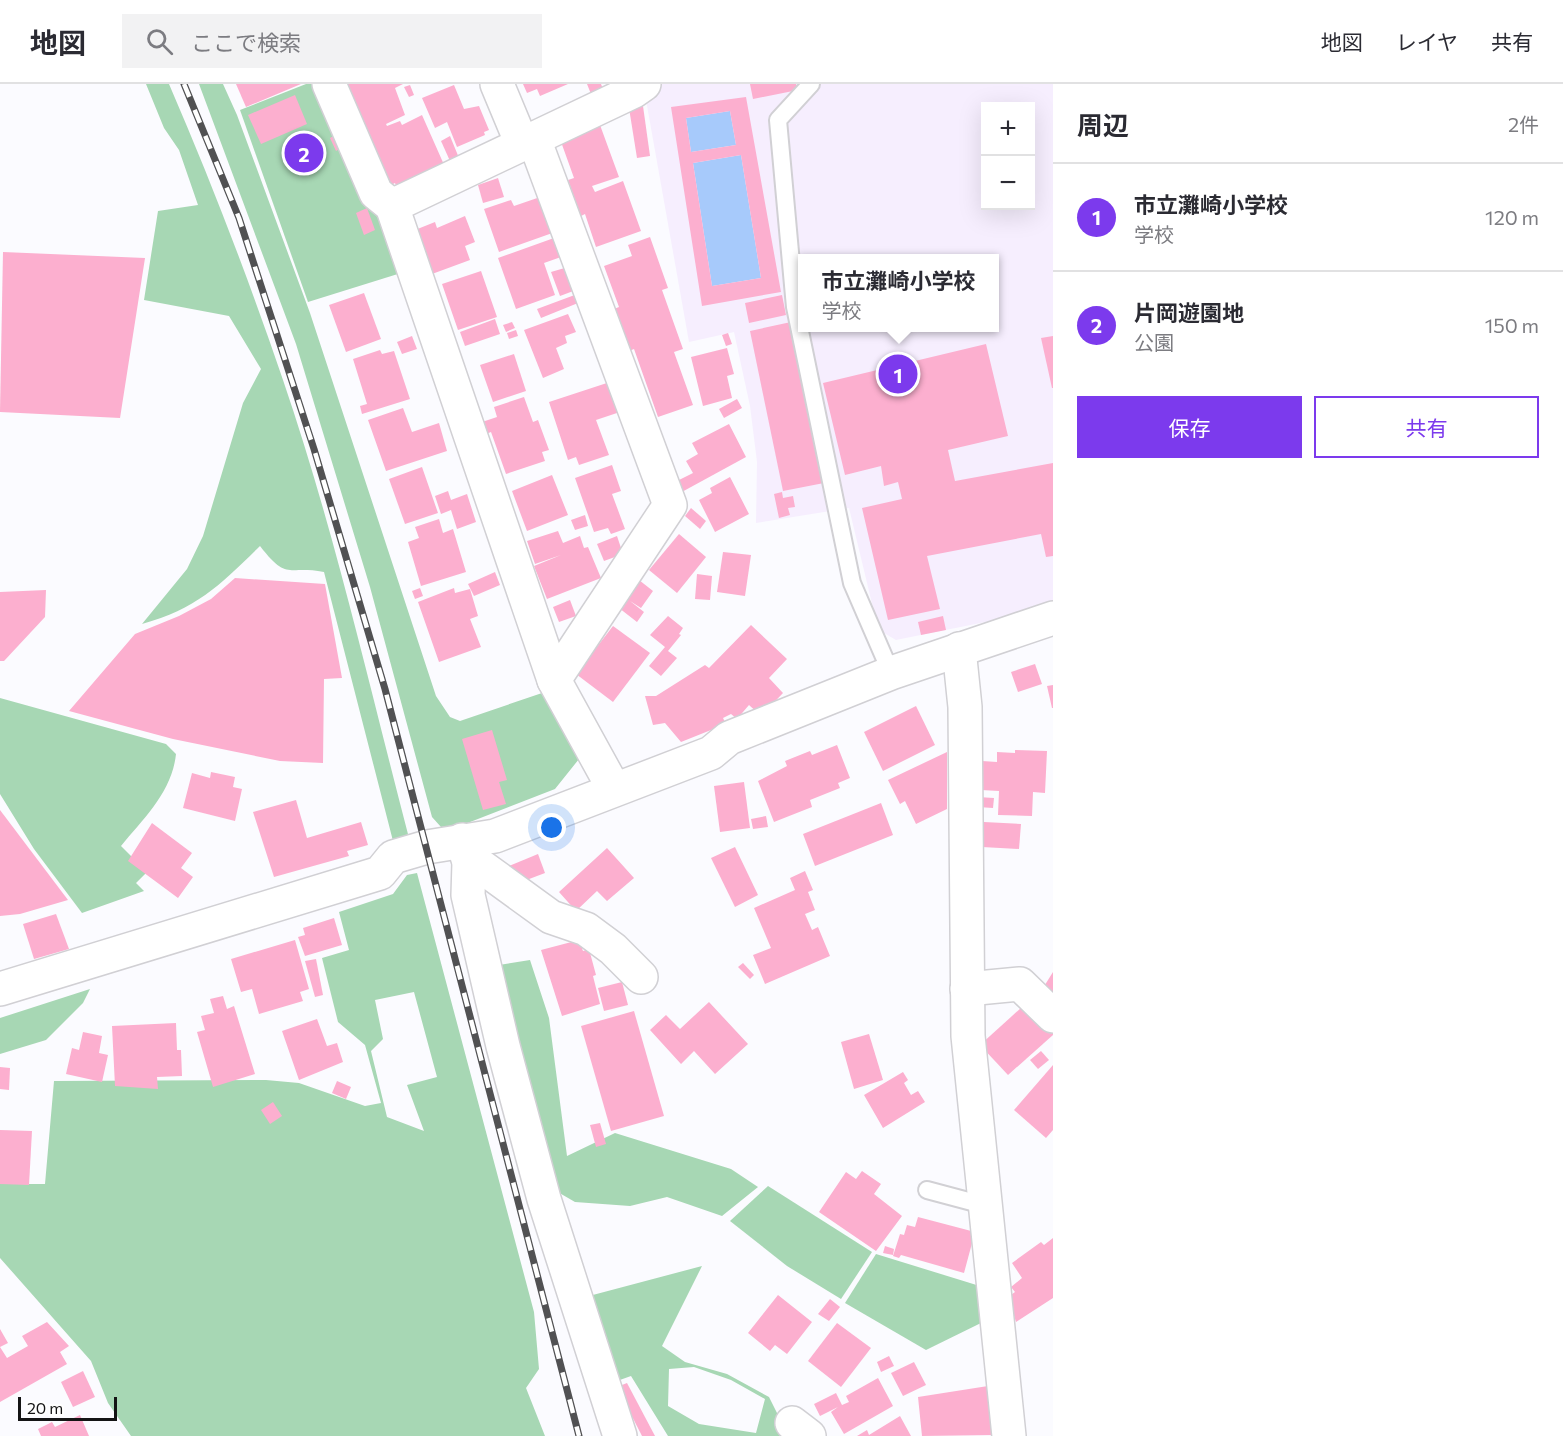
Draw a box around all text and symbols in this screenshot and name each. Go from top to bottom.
search box [122,14,542,68]
text: 地図 [30,25,86,59]
icon: search [143,25,176,58]
text: ここで検索 [191,29,301,56]
text: 地図 [1321,29,1363,54]
text: レイヤ [1396,29,1458,54]
text: 共有 [1491,29,1533,54]
map controls [981,102,1035,210]
button: + [981,102,1035,156]
text: 周辺 [1077,109,1129,140]
text: 2件 [1508,112,1539,136]
pin: 2 [284,130,324,176]
button: − [981,156,1035,210]
text: 市立灘崎小学校 [1134,191,1288,218]
text: 1 [1092,205,1101,229]
text: 120 m [1485,205,1539,229]
text: 学校 [1134,222,1174,246]
popup [798,254,999,332]
text: 市立灘崎小学校 [821,267,976,294]
text: 学校 [821,298,861,322]
text: 片岡遊園地 [1134,299,1244,326]
text: 2 [1091,313,1102,337]
text: 150 m [1485,313,1539,337]
text: 公園 [1134,330,1174,354]
pin: 1 [878,352,918,396]
button: 保存 [1077,396,1302,458]
button: 共有 [1314,396,1539,458]
your location [537,813,566,842]
scale bar [18,1394,117,1422]
text: 20 m [27,1398,63,1417]

